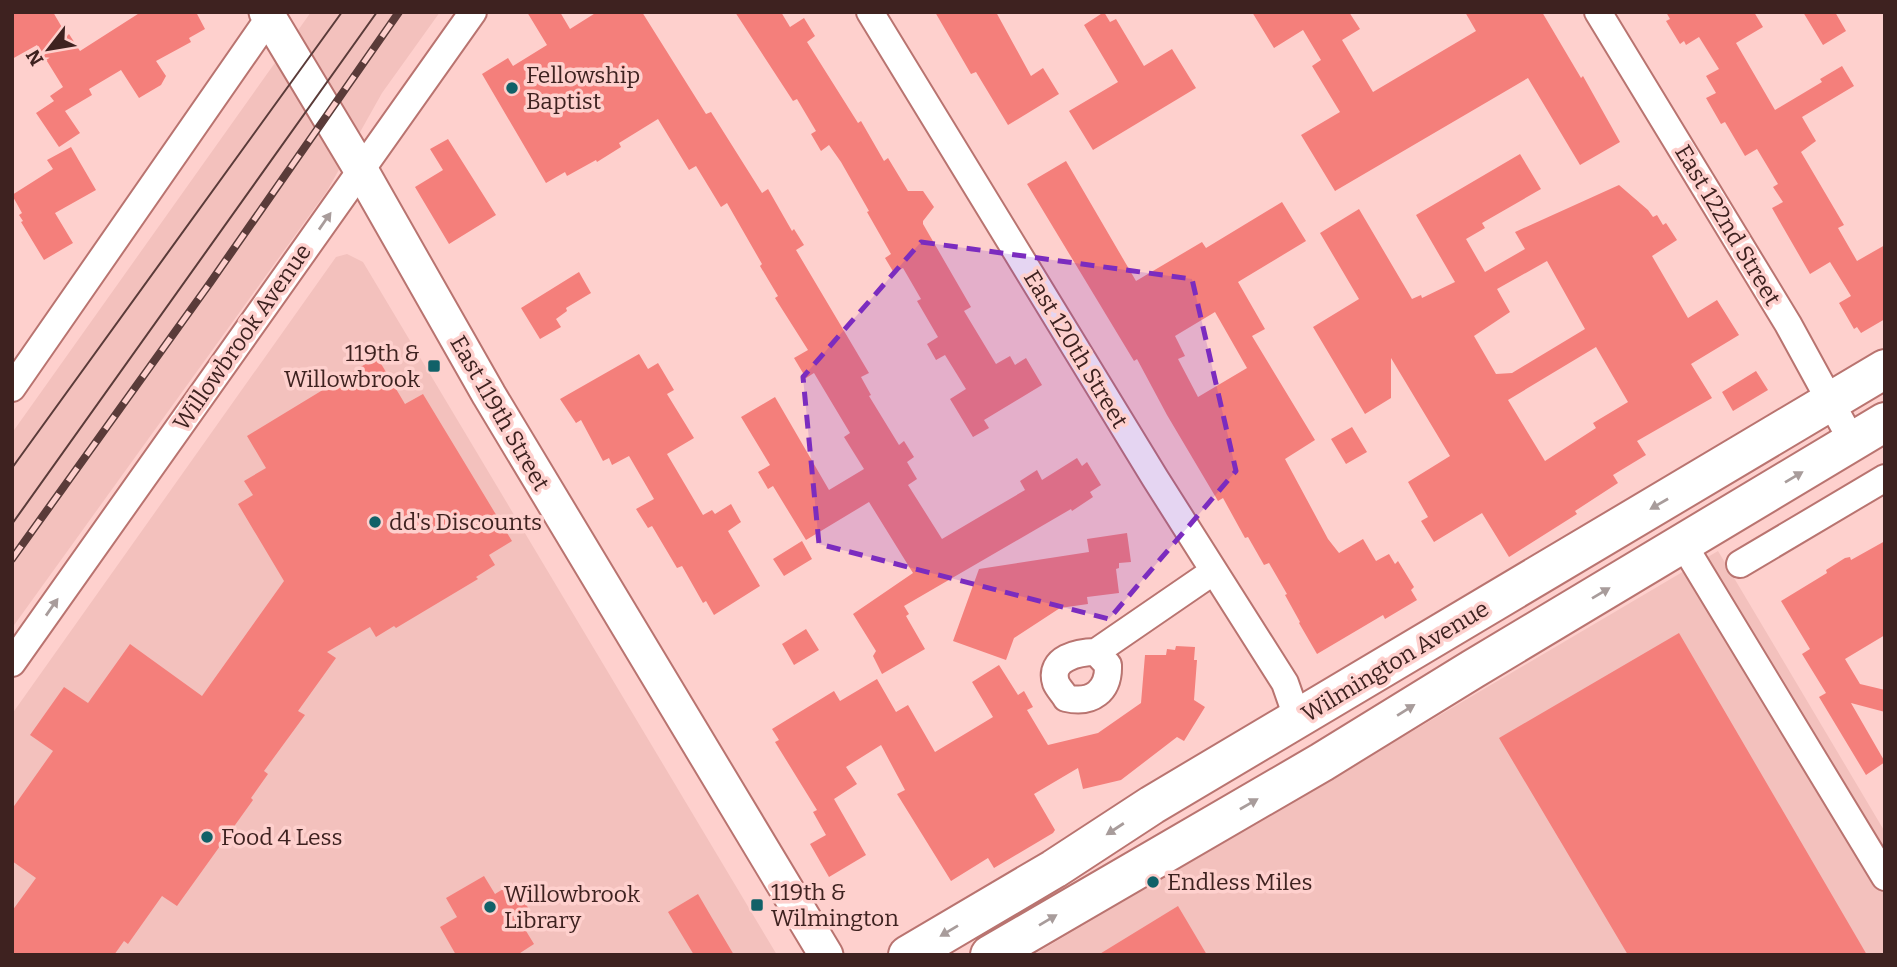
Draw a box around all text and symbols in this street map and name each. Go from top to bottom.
north arrow [14,14,84,84]
text: N [21,45,48,70]
place label: Fellowship Baptist [526,61,640,115]
marker: Fellowship Baptist [504,80,520,96]
street label: East 122nd Street [1669,140,1787,310]
one-way arrow [318,212,332,230]
street label: Willowbrook Avenue [167,238,317,436]
street label: East 120th Street [1018,265,1134,433]
street label: East 119th Street [444,330,556,496]
place label: 119th & Willowbrook [284,339,420,393]
marker: 119th & Willowbrook [426,358,442,374]
one-way arrow [1784,470,1803,483]
one-way arrow [1650,497,1669,510]
place label: dd's Discounts [389,508,542,536]
marker: dd's Discounts [367,514,383,530]
one-way arrow [1591,586,1610,599]
street label: Wilmington Avenue [1296,594,1494,728]
one-way arrow [45,598,59,616]
one-way arrow [1397,704,1416,717]
one-way arrow [1240,798,1259,810]
one-way arrow [1106,822,1124,836]
place label: Food 4 Less [221,823,343,851]
marker: Food 4 Less [199,829,215,845]
place label: Endless Miles [1167,868,1313,896]
marker: Endless Miles [1145,874,1161,890]
place label: 119th & Wilmington [771,878,899,932]
place label: Willowbrook Library [504,880,640,934]
marker: 119th & Wilmington [749,897,765,913]
marker: Willowbrook Library [482,899,498,915]
one-way arrow [1039,914,1058,926]
one-way arrow [939,924,958,937]

